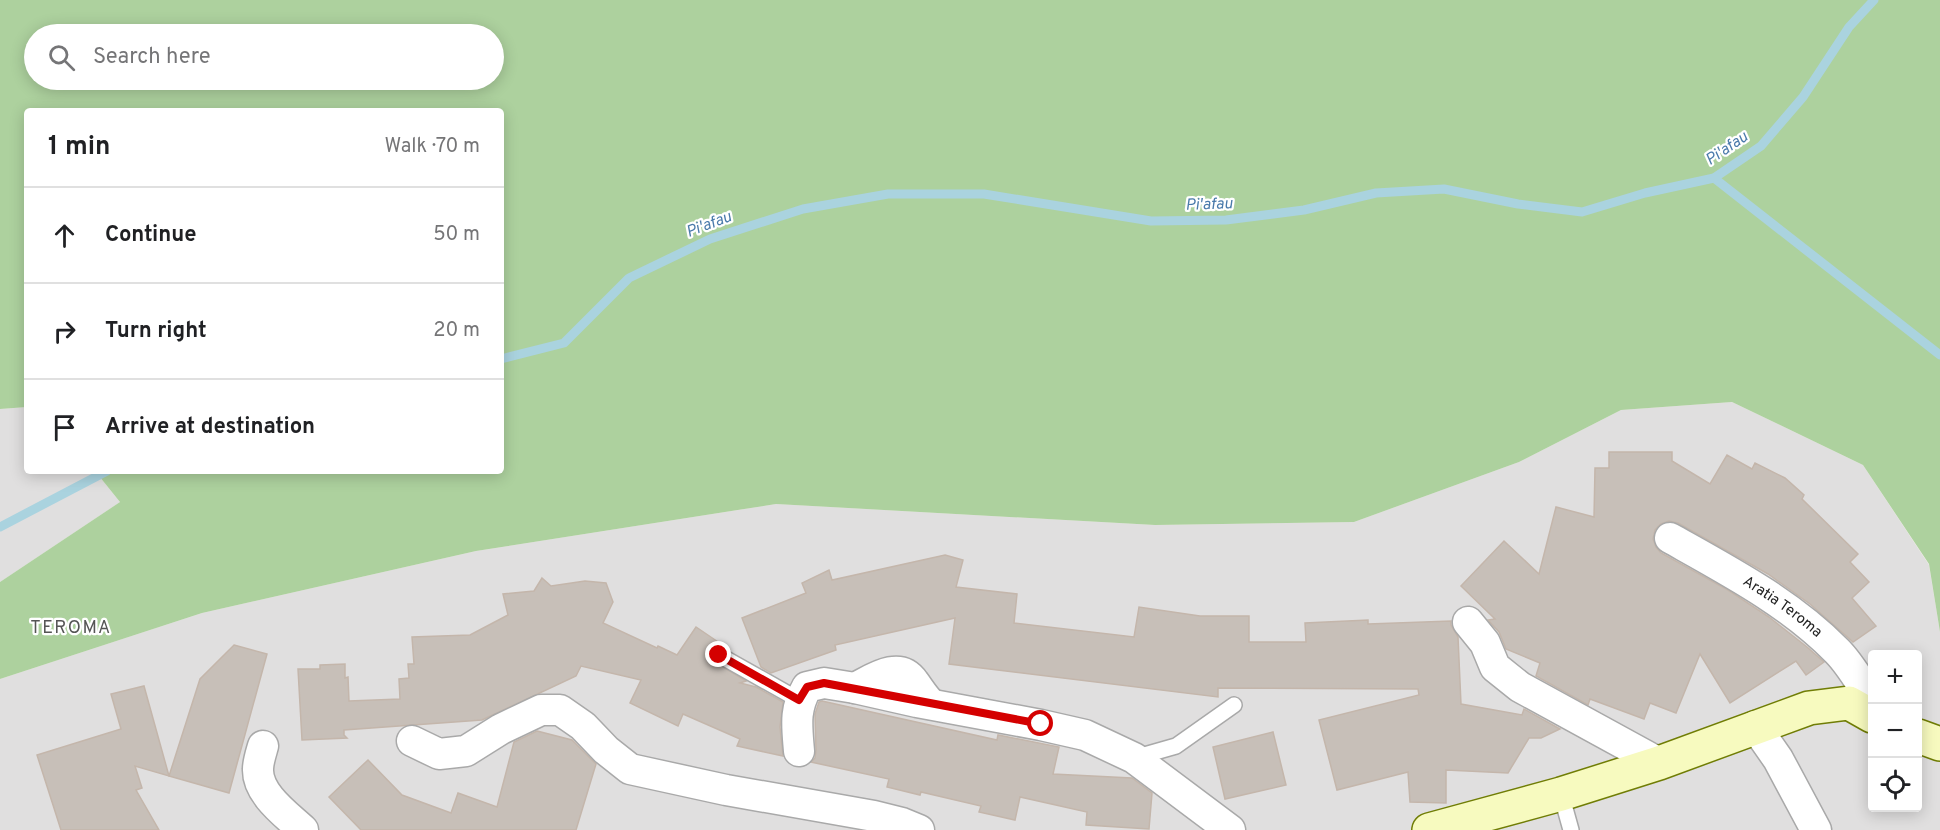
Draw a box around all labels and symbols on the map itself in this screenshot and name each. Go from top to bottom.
water label: Pi'afau [1702,127,1752,170]
water label: Pi'afau [1185,194,1233,216]
water label: Pi'afau [683,207,735,243]
street label: Aratia Teroma [1739,572,1826,642]
district label: TEROMA [30,617,112,640]
route end [705,641,731,667]
route start [1027,710,1053,736]

